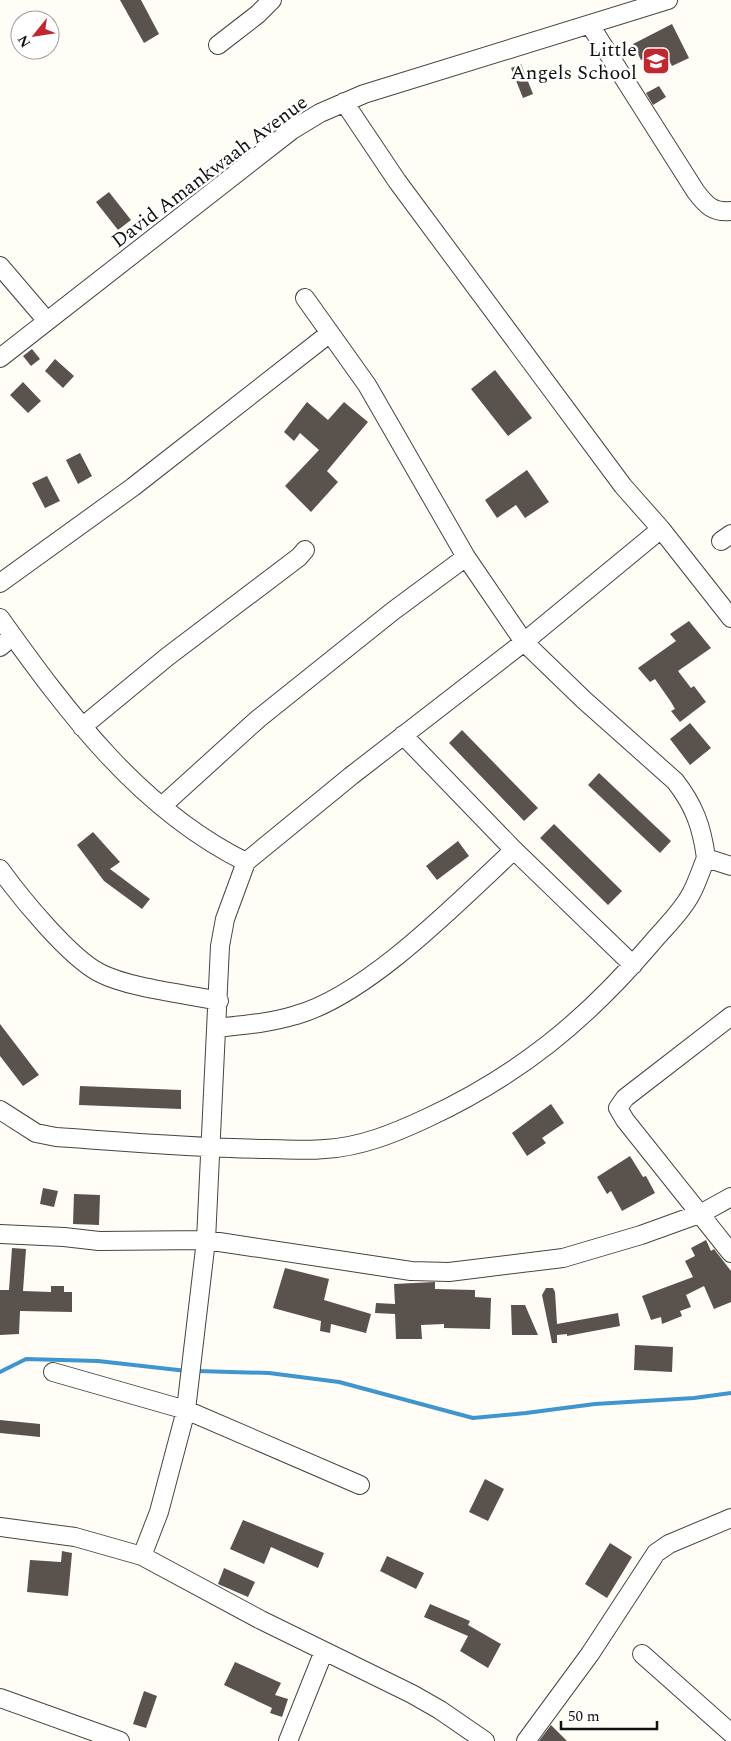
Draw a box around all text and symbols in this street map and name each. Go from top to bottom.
north arrow [10,10,60,60]
text: N [12,31,36,51]
place label: Little Angels School [511,35,637,88]
school or university icon: Little Angels School [641,46,671,76]
street label: David Amankwaah Avenue [105,88,314,256]
scale bar [561,1698,657,1730]
text: 50 m [568,1705,600,1728]

